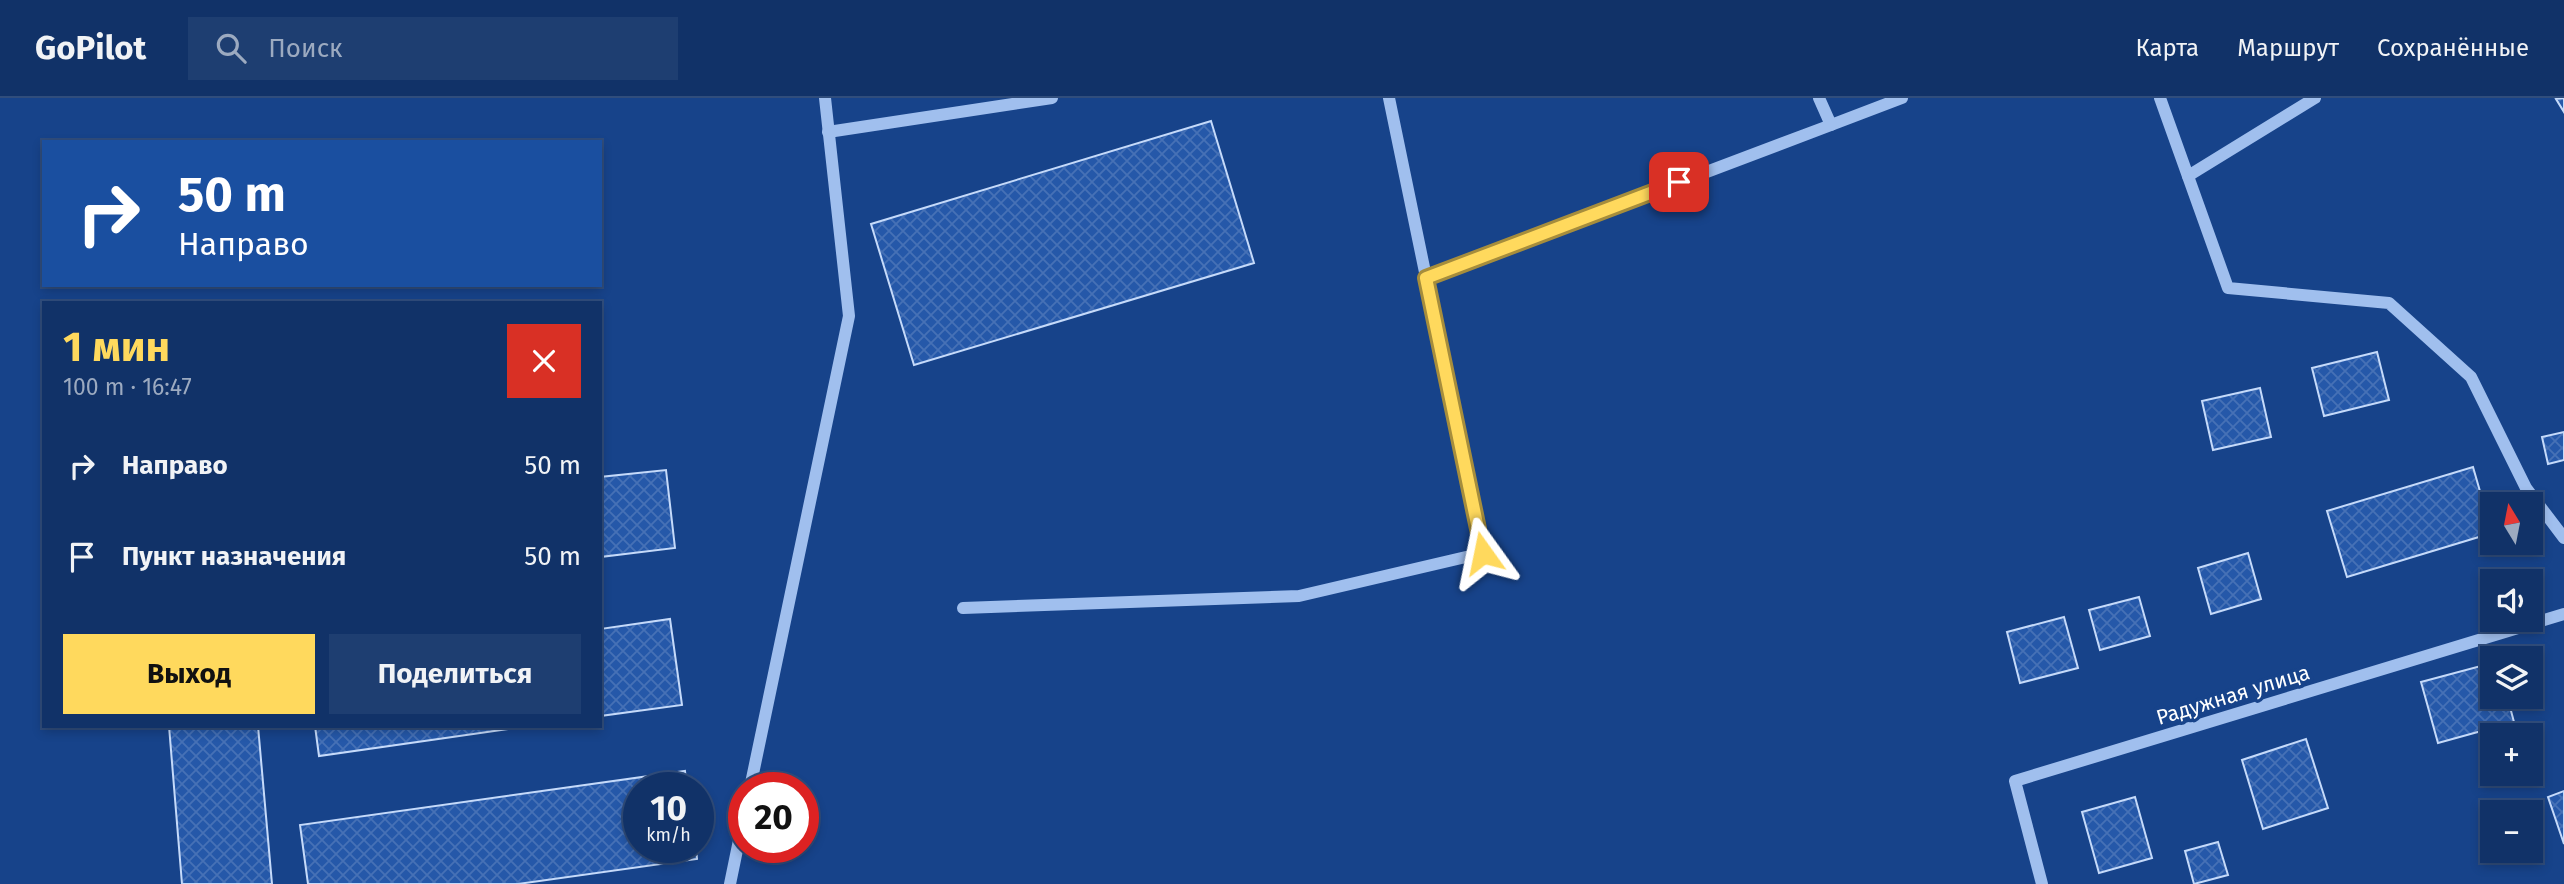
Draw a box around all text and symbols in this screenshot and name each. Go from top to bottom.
search box [188,17,678,80]
text: GoPilot [35,28,146,68]
icon: search [212,29,250,67]
text: Поиск [268,33,343,64]
text: Карта [2136,34,2199,62]
text: Маршрут [2237,34,2339,62]
text: Сохранённые [2377,34,2529,62]
pin [1649,152,1709,212]
icon: arrive [1660,163,1698,201]
text: 50 m [178,165,286,224]
icon: right [63,168,154,259]
text: Направо [178,225,309,263]
text: 1 мин [63,322,170,372]
button: close [507,324,581,398]
text: 100 m · 16:47 [63,373,192,401]
icon: right [63,447,101,485]
text: Направо [122,450,228,481]
text: 50 m [524,450,581,481]
north arrow [2480,492,2543,555]
map controls [2480,492,2543,863]
position arrow [1446,516,1520,590]
icon: arrive [63,538,101,576]
text: Пункт назначения [122,541,346,572]
text: 50 m [524,541,581,572]
button: sound [2480,569,2543,632]
button: Выход [63,634,315,714]
button: Поделиться [329,634,581,714]
button: layers [2480,646,2543,709]
street label: Радужная улица [2153,659,2313,731]
button: + [2480,723,2543,786]
speed limit sign: 20 [728,772,819,863]
text: 10 [650,787,687,829]
button: − [2480,800,2543,863]
text: km/h [646,824,691,846]

